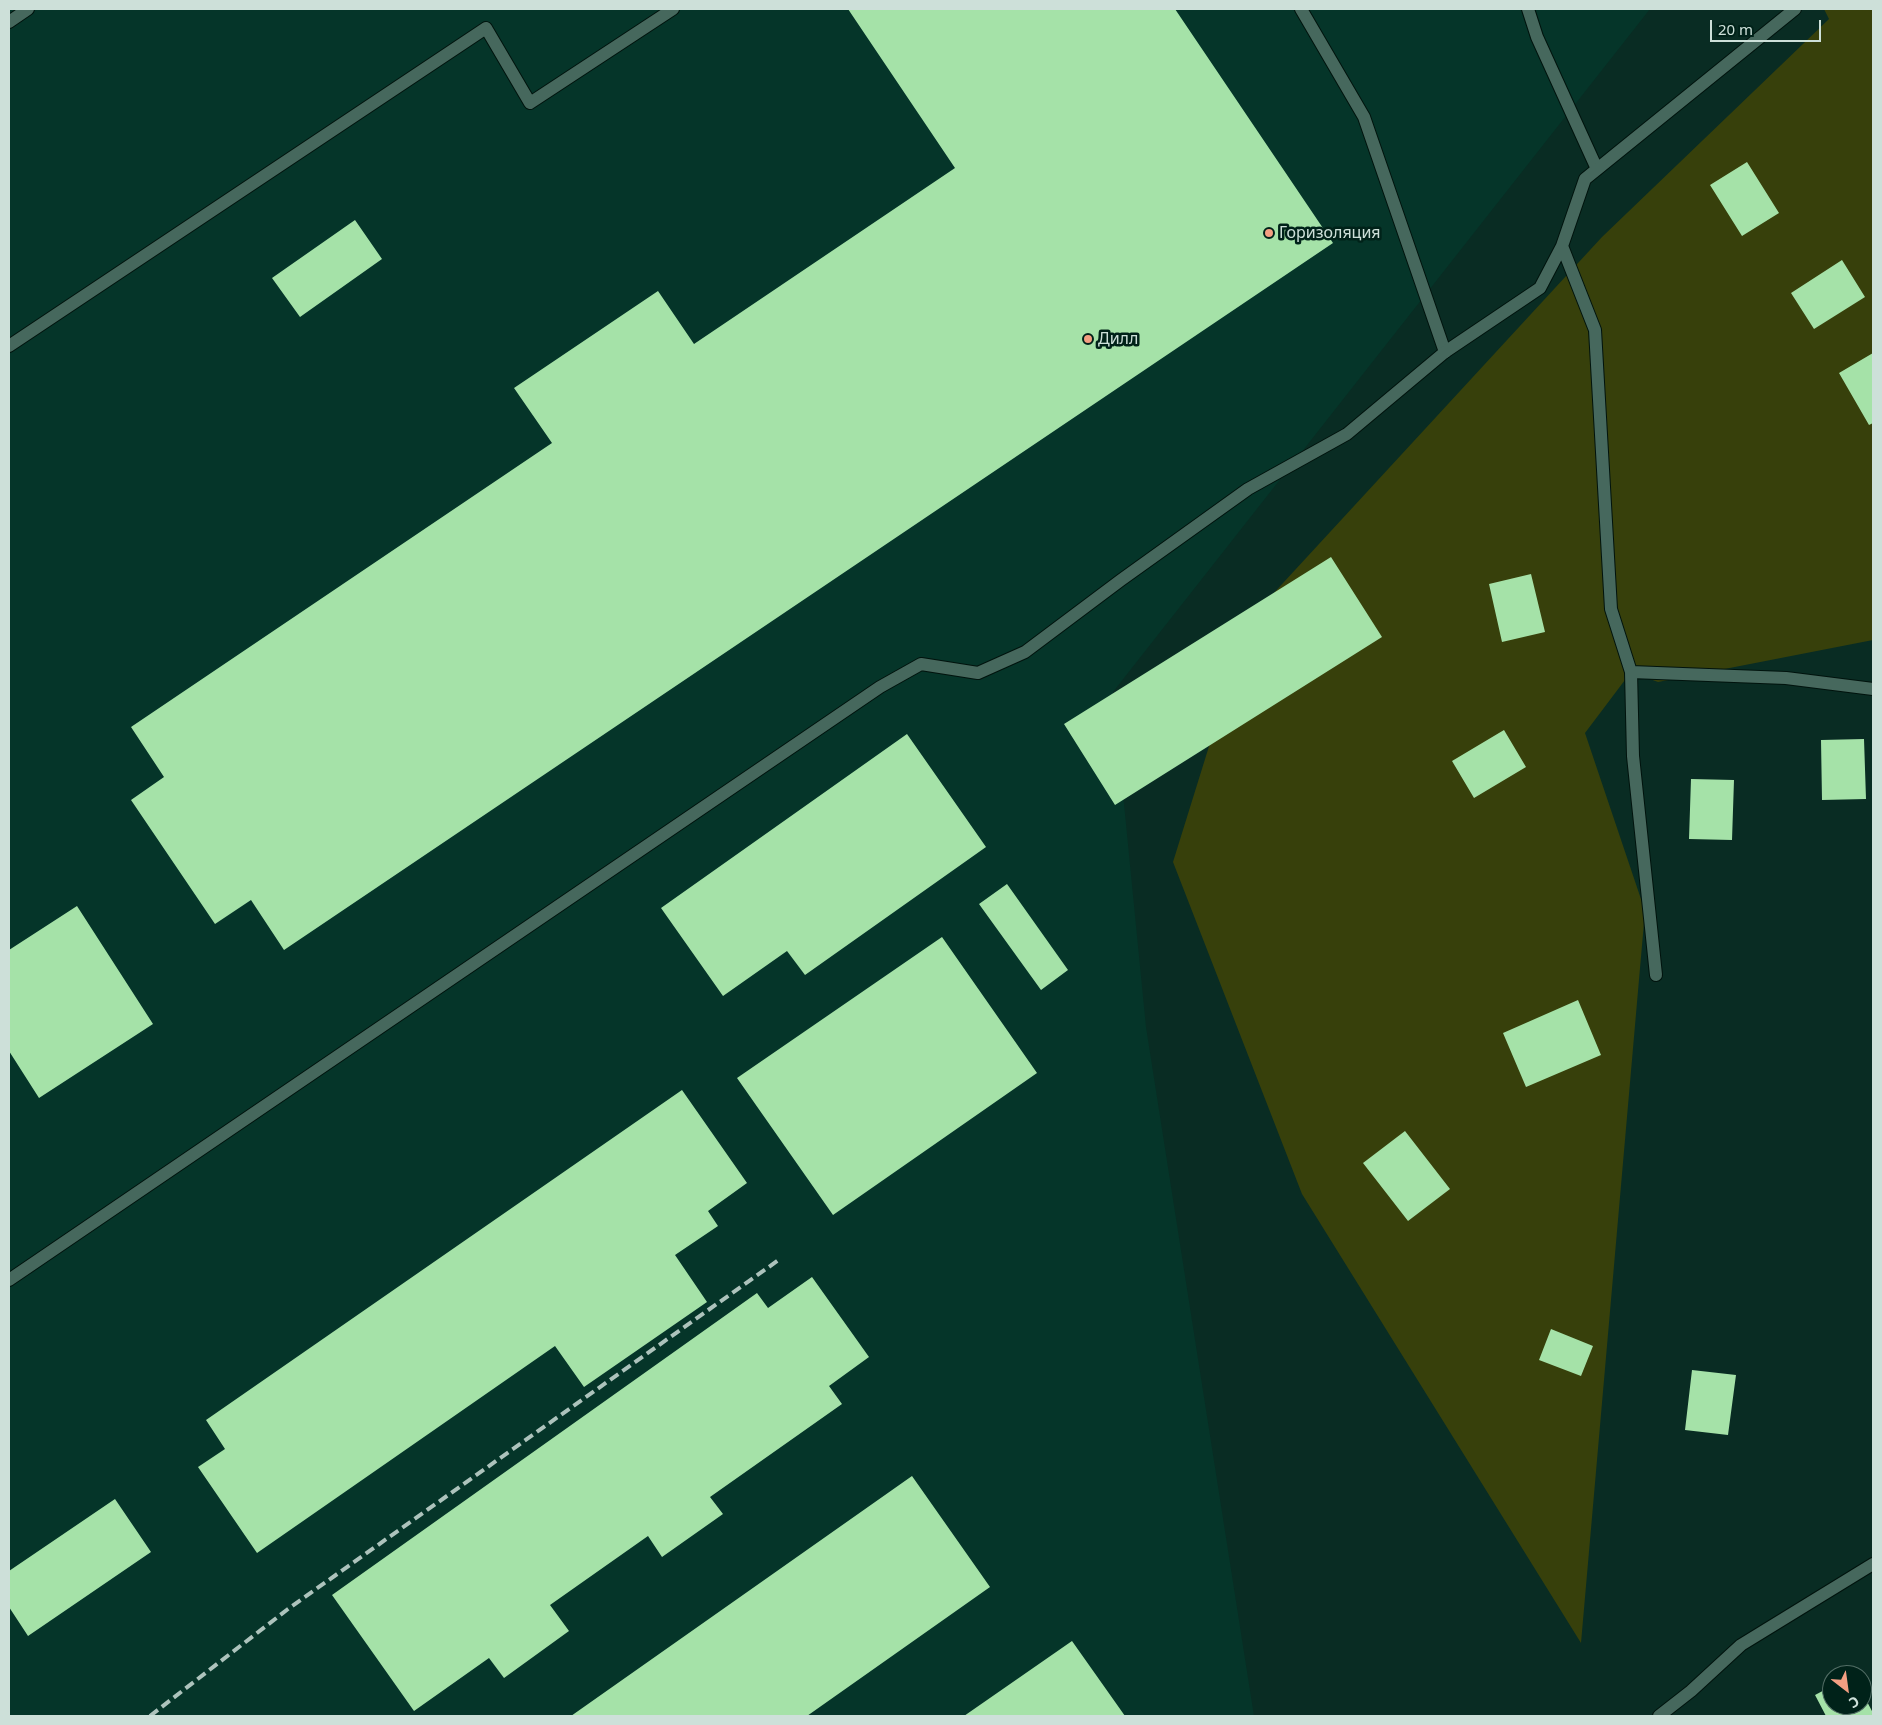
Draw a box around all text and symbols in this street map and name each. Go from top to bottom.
scale bar [1712,10,1823,42]
text: 20 m [1718,19,1753,39]
place label: Горизоляция [1279,223,1381,243]
marker: Горизоляция [1263,227,1275,239]
place label: Дилл [1098,329,1138,349]
marker: Дилл [1082,333,1094,345]
north arrow [1822,1665,1872,1715]
text: С [1846,1692,1863,1713]

